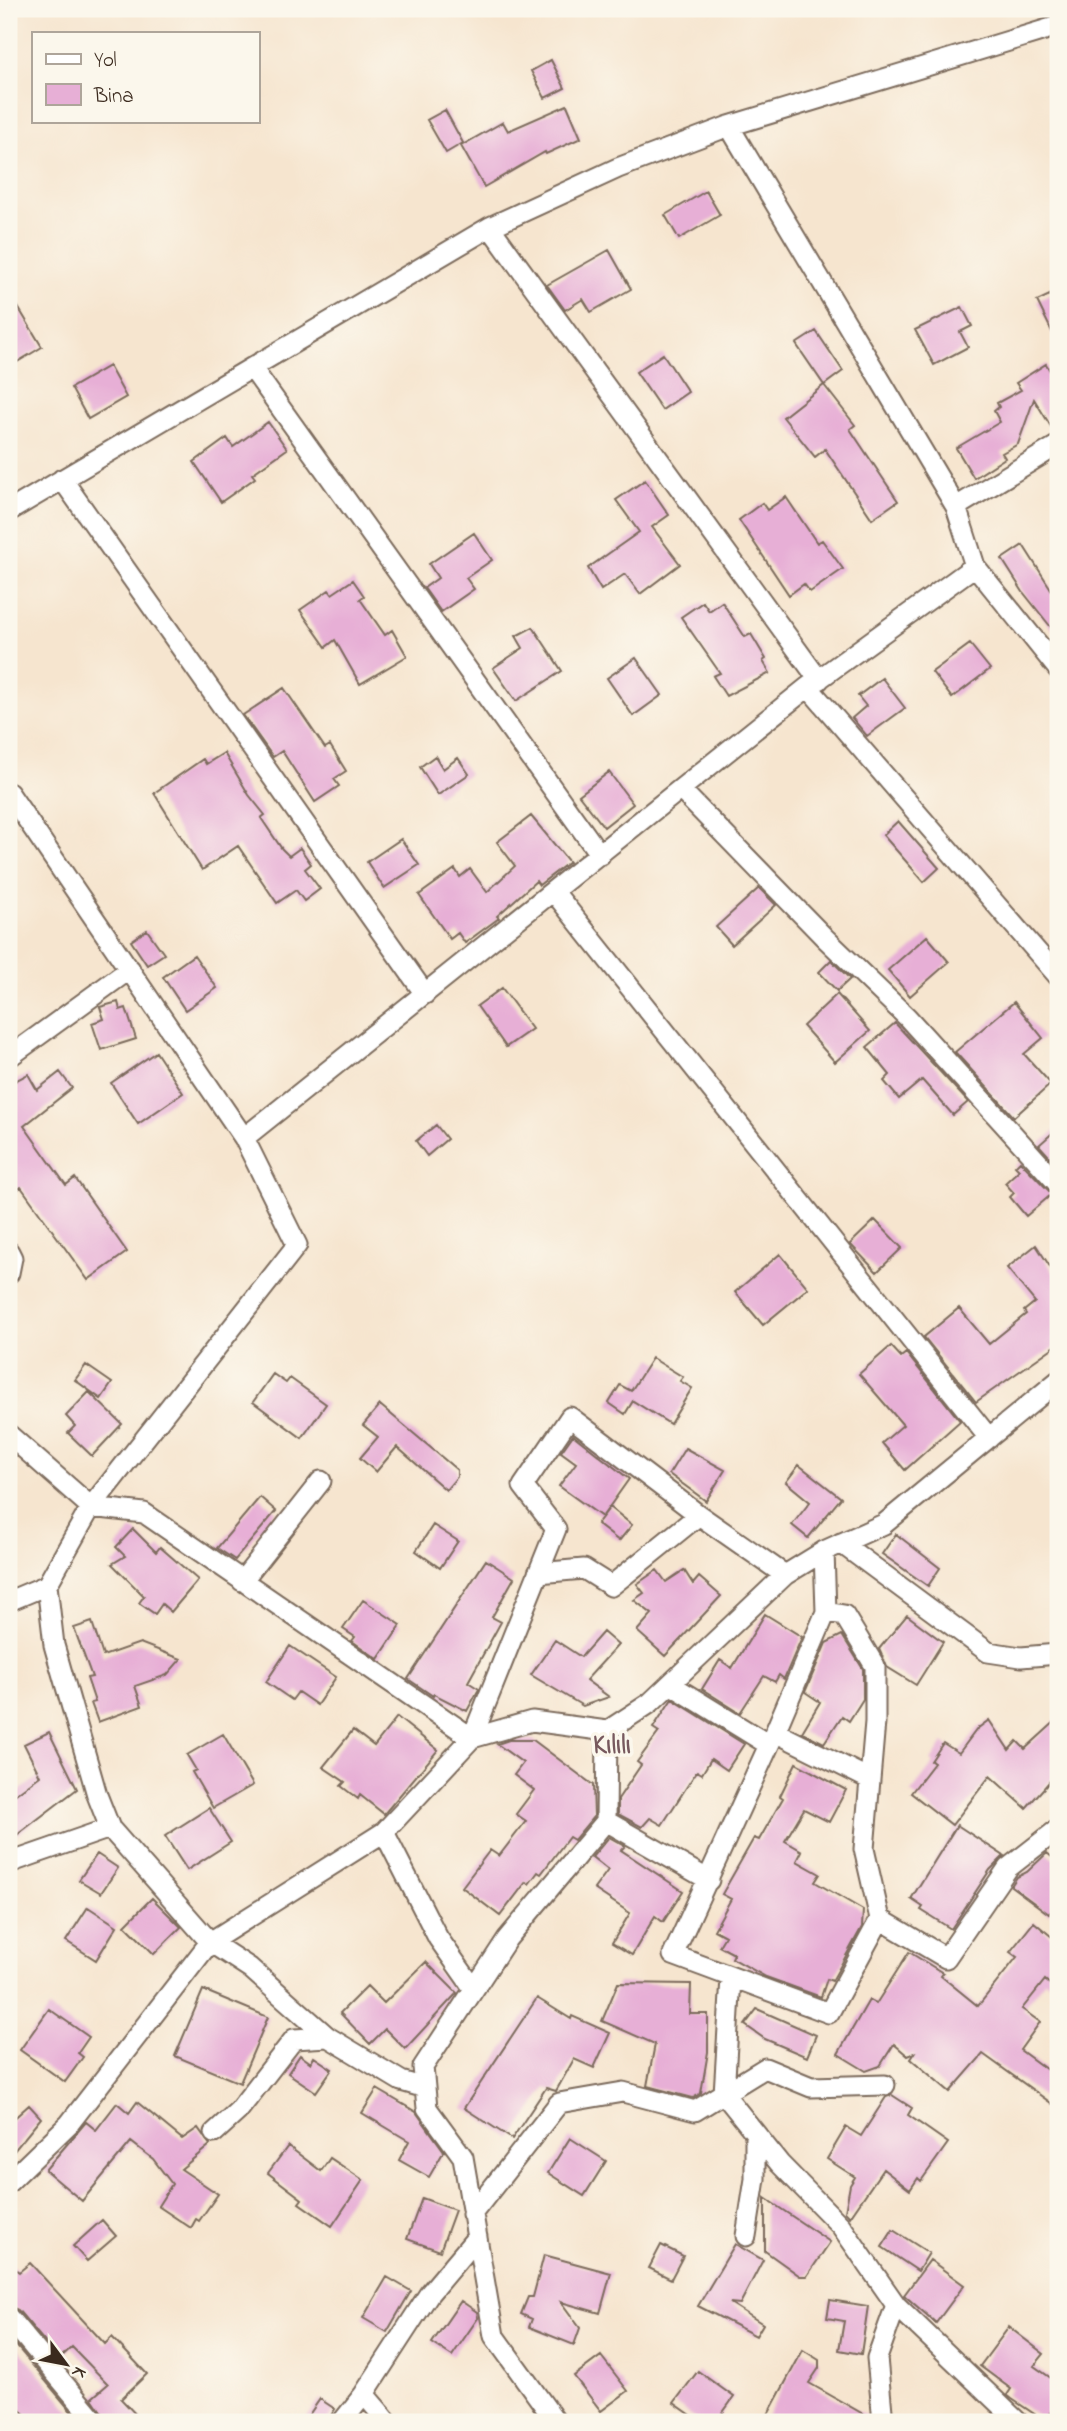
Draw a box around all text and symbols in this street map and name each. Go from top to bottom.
legend [32,32,259,122]
text: Yol [94,46,117,76]
text: Bina [93,82,134,112]
district label: Kılılı [593,1726,631,1767]
north arrow [32,2330,102,2400]
text: K [64,2361,92,2383]

